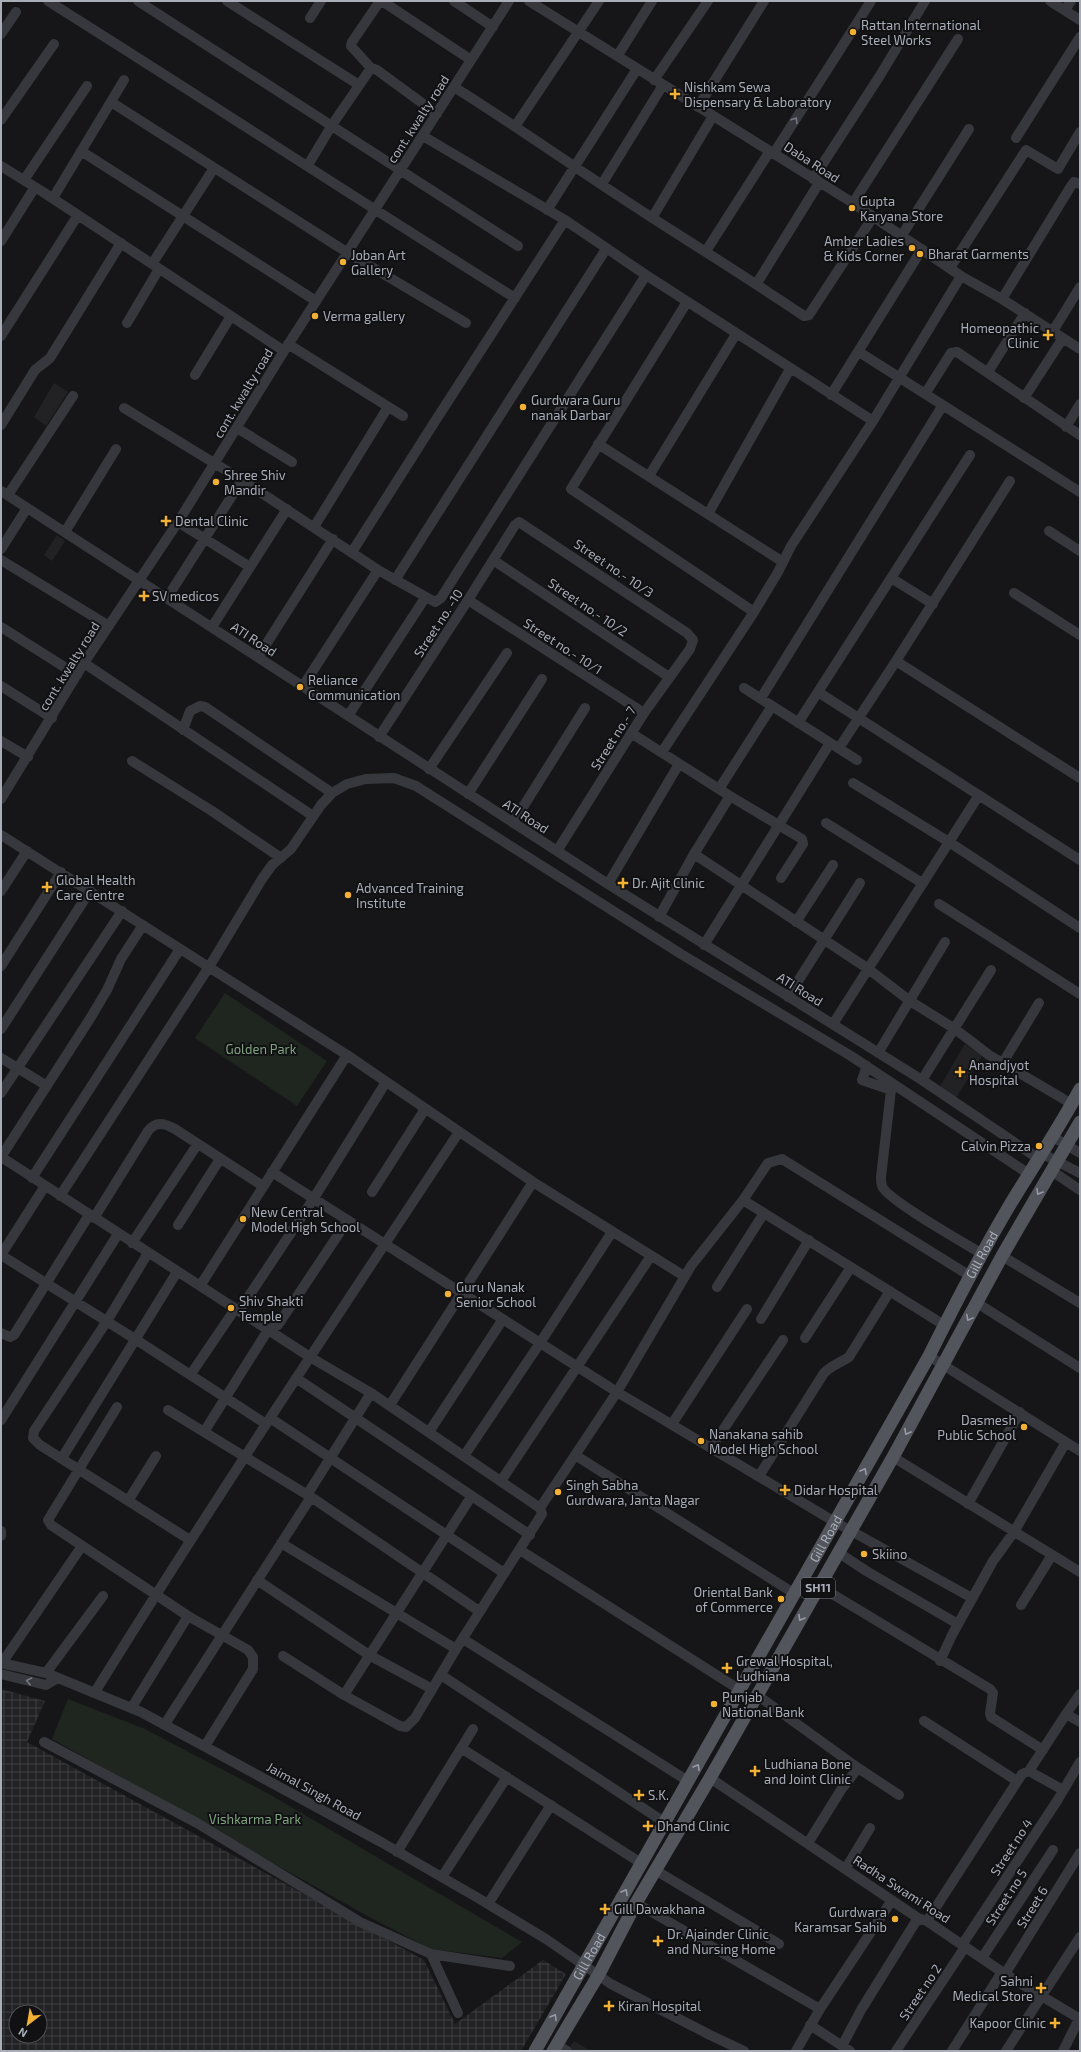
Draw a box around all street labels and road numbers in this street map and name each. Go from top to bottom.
street label: cont. kwalty road [384,72,452,166]
street label: Daba Road [781,138,843,186]
street label: cont. kwalty road [210,345,276,441]
street label: Street no.- 10/3 [571,535,657,601]
street label: Street no.- 10/2 [545,574,631,640]
street label: Street no. -10 [410,586,466,660]
street label: Street no.- 10/1 [521,615,605,677]
street label: ATI Road [228,618,280,660]
street label: cont. kwalty road [35,619,103,713]
street label: Street no.- 7 [587,703,639,773]
street label: ATI Road [500,795,552,837]
street label: ATI Road [774,969,826,1009]
street label: Gill Road [962,1228,1001,1281]
street label: Gill Road [806,1512,845,1565]
road number: SH11 [801,1578,835,1598]
street label: Jaimal Singh Road [264,1758,364,1824]
street label: Street no 4 [987,1815,1035,1879]
street label: Radha Swami Road [850,1852,954,1926]
street label: Street no 5 [982,1866,1030,1928]
street label: Street 6 [1013,1883,1051,1931]
street label: Gill Road [569,1930,608,1983]
street label: Street no 2 [895,1961,945,2023]

